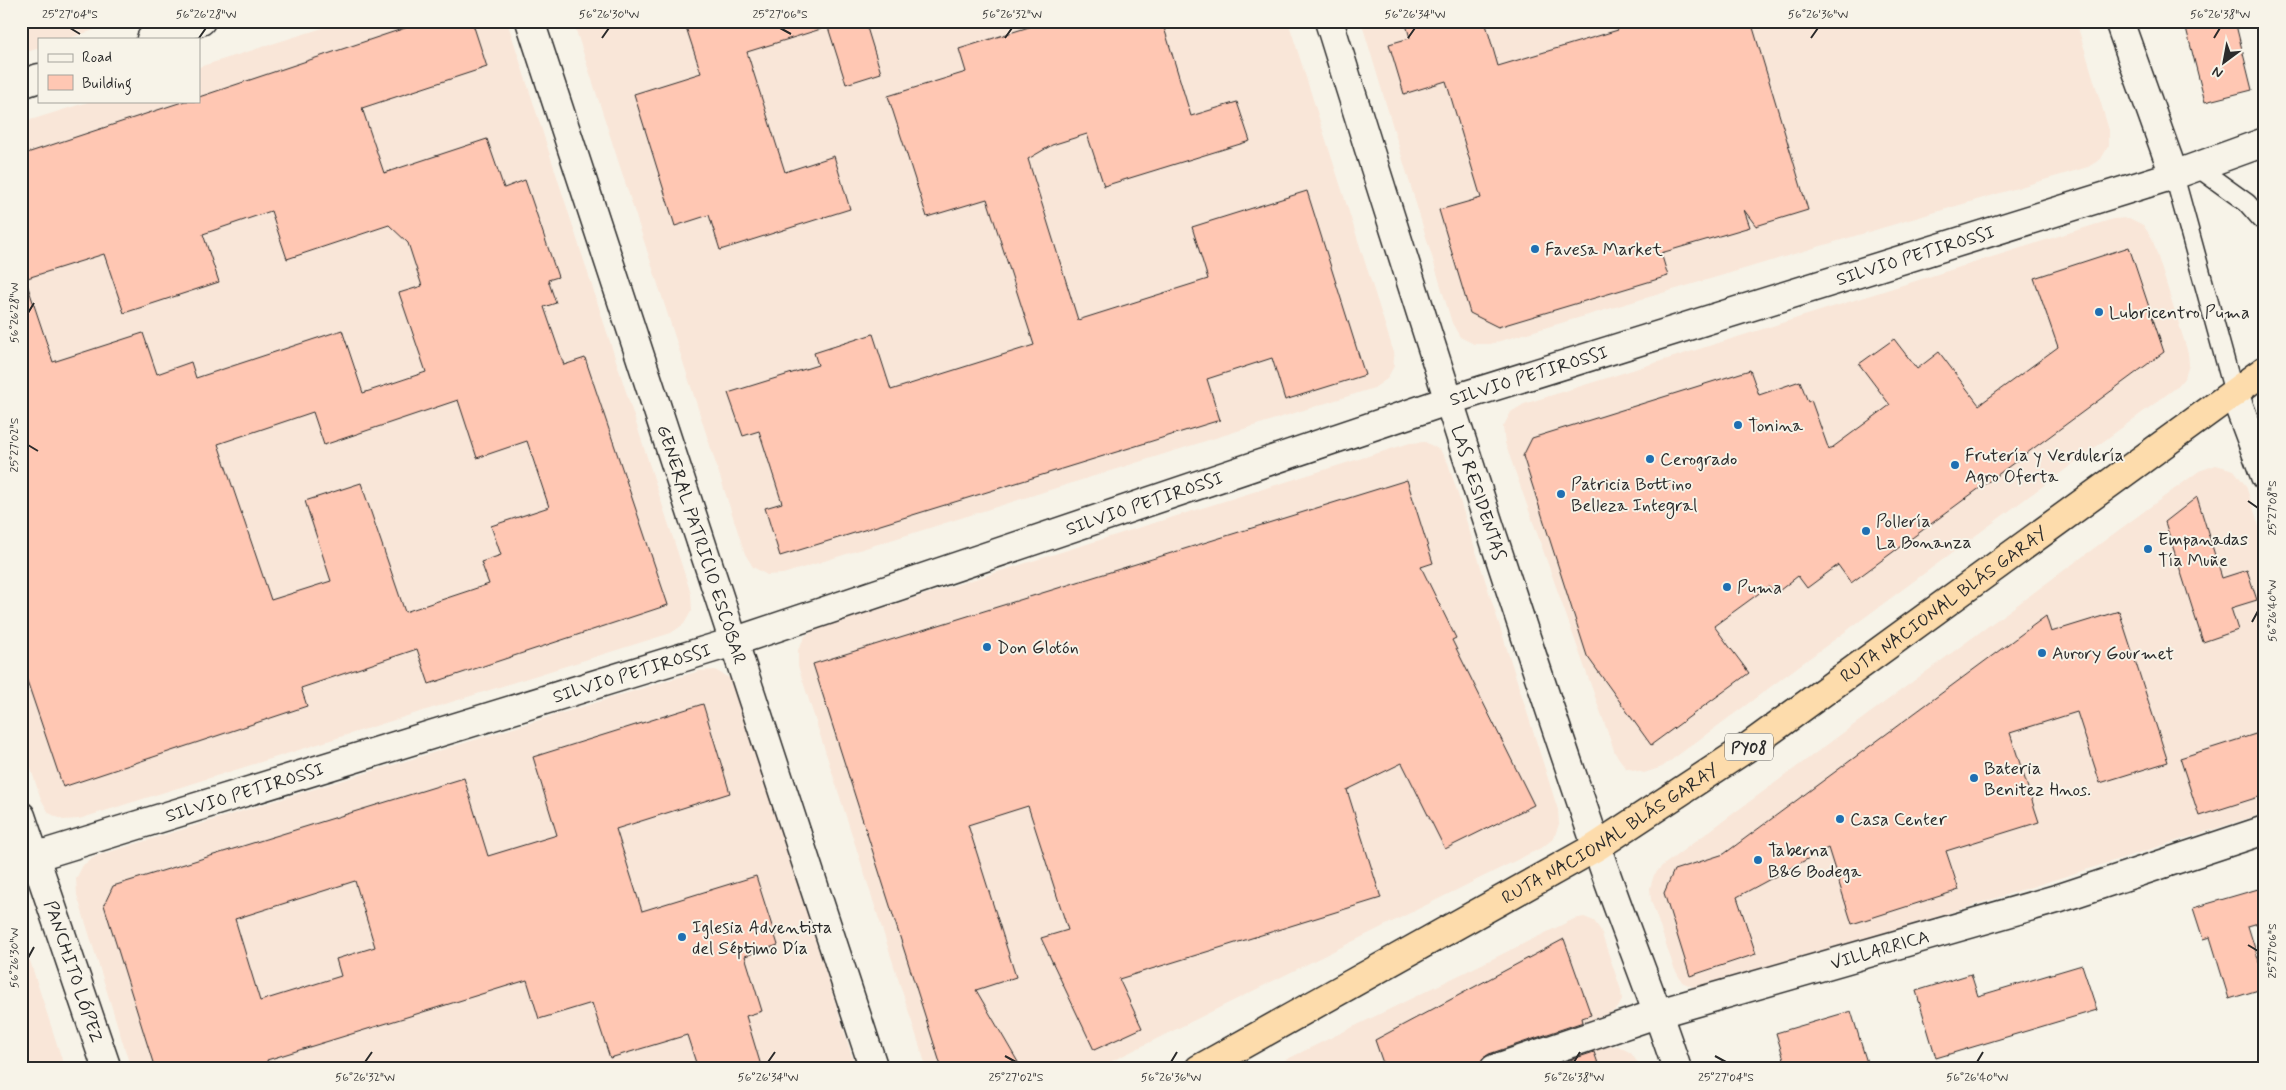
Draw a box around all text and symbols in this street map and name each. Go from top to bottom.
text: 25°27'04"S [42,7,98,23]
text: 56°26'28"W [176,7,236,23]
text: 56°26'30"W [579,7,639,23]
text: 25°27'06"S [752,7,808,23]
text: 56°26'32"W [982,7,1042,23]
text: 56°26'34"W [1385,7,1446,23]
text: 56°26'36"W [1788,7,1848,23]
text: 56°26'38"W [2190,7,2250,23]
legend [38,38,200,102]
north arrow [2198,38,2248,88]
text: Road [82,48,112,68]
text: N [2209,62,2226,82]
text: Building [82,74,132,95]
street label: SILVIO PETIROSSI [1834,220,1998,292]
place label: Favesa Market [1545,238,1663,262]
marker: Favesa Market [1529,243,1541,255]
text: 56°26'28"W [7,283,23,343]
place label: Lubricentro Puma [2109,301,2250,325]
marker: Lubricentro Puma [2093,306,2105,318]
street label: SILVIO PETIROSSI [1447,341,1611,412]
place label: Tonina [1748,414,1803,438]
text: 25°27'02"S [7,417,23,472]
marker: Tonina [1732,419,1744,431]
street label: GENERAL PATRICIO ESCOBAR [650,422,751,668]
street label: LAS RESIDENTAS [1444,423,1511,564]
place label: Frutería y Verdulería Agro Oferta [1965,444,2124,489]
place label: Cerogrado [1660,448,1737,472]
marker: Cerogrado [1644,453,1656,465]
marker: Frutería y Verdulería Agro Oferta [1949,459,1961,471]
street label: SILVIO PETIROSSI [1063,466,1226,542]
place label: Patricia Bottino Belleza Integral [1571,473,1697,519]
text: 25°27'08"S [2265,480,2281,536]
marker: Patricia Bottino Belleza Integral [1555,488,1567,500]
place label: Pollería La Bonanza [1876,510,1972,555]
street label: RUTA NACIONAL BLÁS GARAY [1836,521,2053,689]
marker: Pollería La Bonanza [1860,525,1872,537]
place label: Empanadas Tía Muñe [2158,528,2248,573]
marker: Empanadas Tía Muñe [2142,543,2154,555]
place label: Puma [1737,576,1782,600]
text: 56°26'40"W [2265,580,2281,642]
marker: Puma [1721,581,1733,593]
place label: Don Glotón [997,636,1079,660]
street label: SILVIO PETIROSSI [550,638,714,710]
marker: Don Glotón [981,641,993,653]
place label: Aurory Gourmet [2052,642,2174,666]
marker: Aurory Gourmet [2036,647,2048,659]
road number: PY08 [1725,734,1773,760]
place label: Bateria Benitez Hnos. [1984,757,2091,802]
street label: SILVIO PETIROSSI [163,758,327,829]
street label: RUTA NACIONAL BLÁS GARAY [1498,758,1724,910]
marker: Bateria Benitez Hnos. [1968,772,1980,784]
place label: Casa Center [1850,808,1947,832]
marker: Casa Center [1834,813,1846,825]
place label: Taberna B&G Bodega [1768,839,1861,884]
marker: Taberna B&G Bodega [1752,854,1764,866]
street label: PANCHITO LÓPEZ [38,898,108,1046]
place label: Iglesia Adventista del Séptimo Día [692,916,832,961]
text: 25°27'06"S [2265,923,2281,979]
street label: VILLARRICA [1828,925,1932,976]
text: 56°26'30"W [7,928,23,988]
marker: Iglesia Adventista del Séptimo Día [676,931,688,943]
text: 56°26'32"W [335,1070,395,1086]
text: 56°26'34"W [738,1070,799,1086]
text: 25°27'02"S [989,1070,1044,1086]
text: 56°26'36"W [1141,1070,1201,1086]
text: 56°26'38"W [1544,1070,1604,1086]
text: 25°27'04"S [1698,1070,1754,1086]
text: 56°26'40"W [1946,1070,2008,1086]

